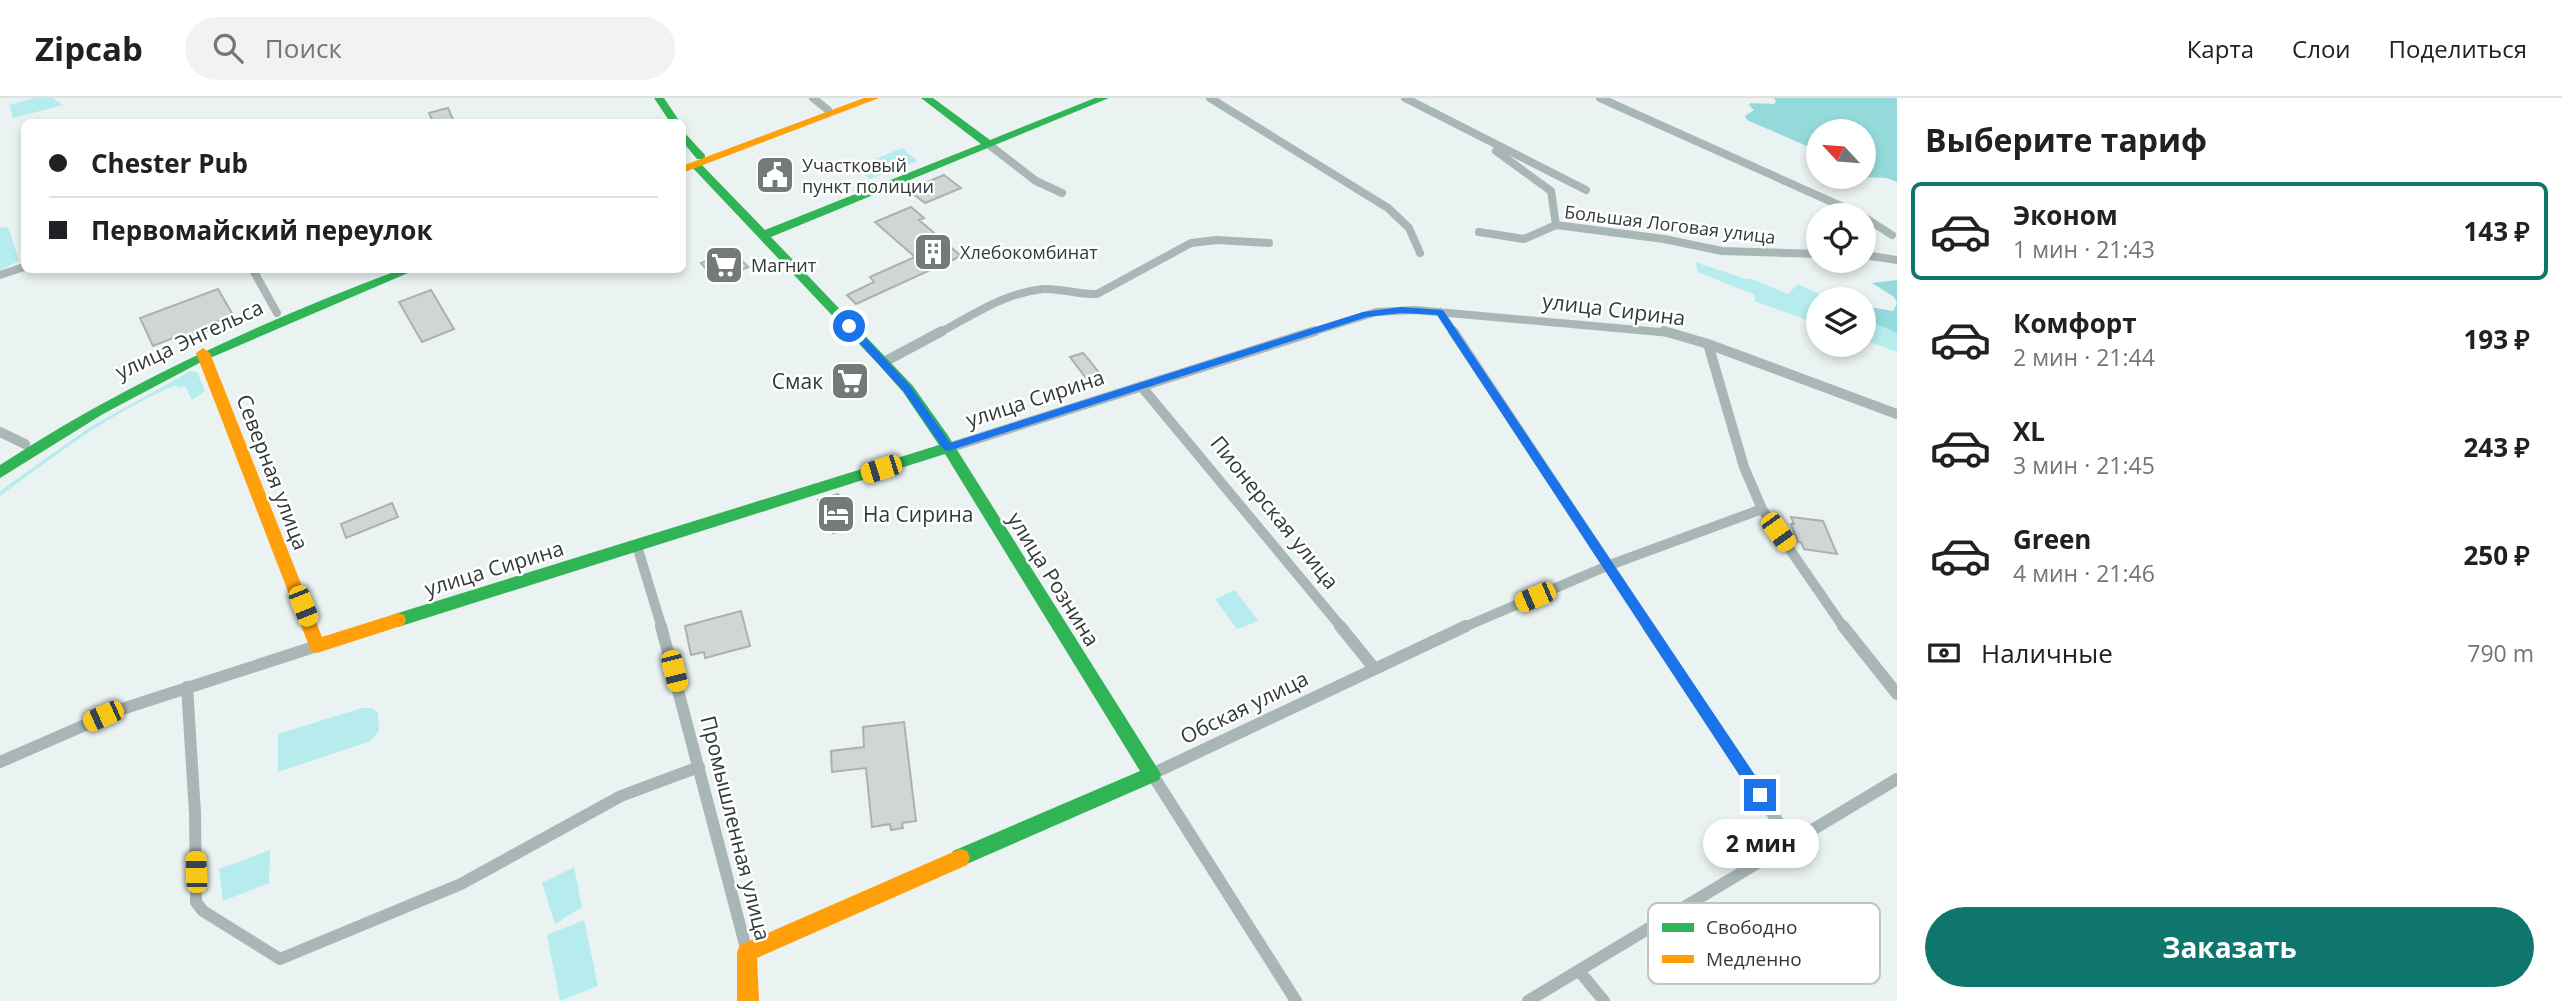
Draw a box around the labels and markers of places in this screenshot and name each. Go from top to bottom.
place label: Участковый пункт полиции [802,153,934,198]
public building icon: Участковый пункт полиции [754,154,796,196]
building icon: Хлебокомбинат [912,231,954,273]
place label: Хлебокомбинат [960,240,1098,264]
supermarket icon: Магнит [703,244,745,286]
place label: Магнит [751,253,817,277]
supermarket icon: Смак [829,360,871,402]
place label: Смак [772,367,823,395]
hotel icon: На Сирина [815,493,857,535]
place label: На Сирина [863,500,973,528]

